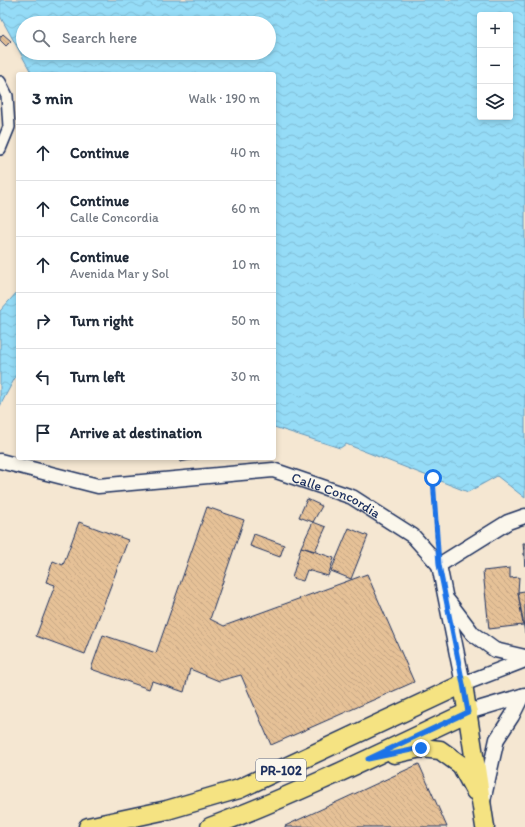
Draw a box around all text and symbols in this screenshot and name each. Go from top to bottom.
map controls [477,12,513,120]
button: + [477,12,513,48]
search box [16,16,276,60]
icon: search [30,27,52,49]
text: Search here [62,29,137,47]
button: − [477,48,513,84]
button: layers [477,84,513,120]
text: 3 min [32,88,73,108]
text: Walk · 190 m [189,91,260,106]
icon: ahead [32,142,54,164]
text: Continue [70,144,129,162]
text: 40 m [230,145,260,160]
text: Continue [70,192,129,210]
icon: ahead [32,198,54,220]
text: 60 m [231,201,260,216]
text: Calle Concordia [70,210,159,225]
text: Continue [70,248,129,266]
icon: ahead [32,254,54,276]
text: 10 m [232,257,260,272]
text: Avenida Mar y Sol [70,266,169,281]
icon: right [32,310,54,332]
text: Turn right [70,312,134,330]
text: 50 m [231,313,260,328]
icon: left [32,366,54,388]
text: Turn left [70,368,125,386]
text: 30 m [231,369,260,384]
icon: arrive [32,422,54,444]
text: Arrive at destination [70,424,202,442]
street label: Calle Concordia [289,469,385,522]
route start [424,469,442,487]
route end [412,739,430,757]
road number: PR-102 [256,759,306,781]

